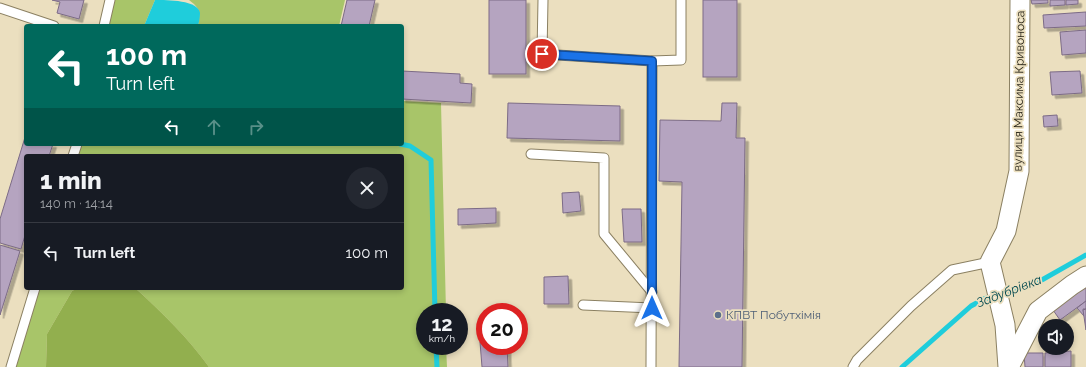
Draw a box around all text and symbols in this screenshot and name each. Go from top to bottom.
street label: вулиця Максима Кривоноса [1011,11,1027,171]
pin [525,37,559,71]
text: 100 m [106,39,187,72]
icon: left [40,40,92,92]
icon: arrive [531,43,553,65]
text: Turn left [106,73,175,94]
icon: left [161,116,183,138]
icon: ahead [203,116,225,138]
icon: right [245,116,267,138]
text: 1 min [40,166,102,195]
button: close [346,167,388,209]
text: 140 m · 14:14 [40,196,113,211]
icon: left [40,242,62,264]
text: Turn left [74,244,135,262]
text: 100 m [346,244,388,262]
water label: Задубрівка [974,272,1044,310]
position arrow [631,287,673,329]
speed limit sign: 20 [476,303,528,355]
place label: КПВТ Побутхімія [726,308,821,322]
marker: КПВТ Побутхімія [713,310,723,320]
text: 12 [431,312,453,336]
map controls [1038,319,1074,355]
button: sound [1038,319,1074,355]
text: km/h [429,333,455,344]

